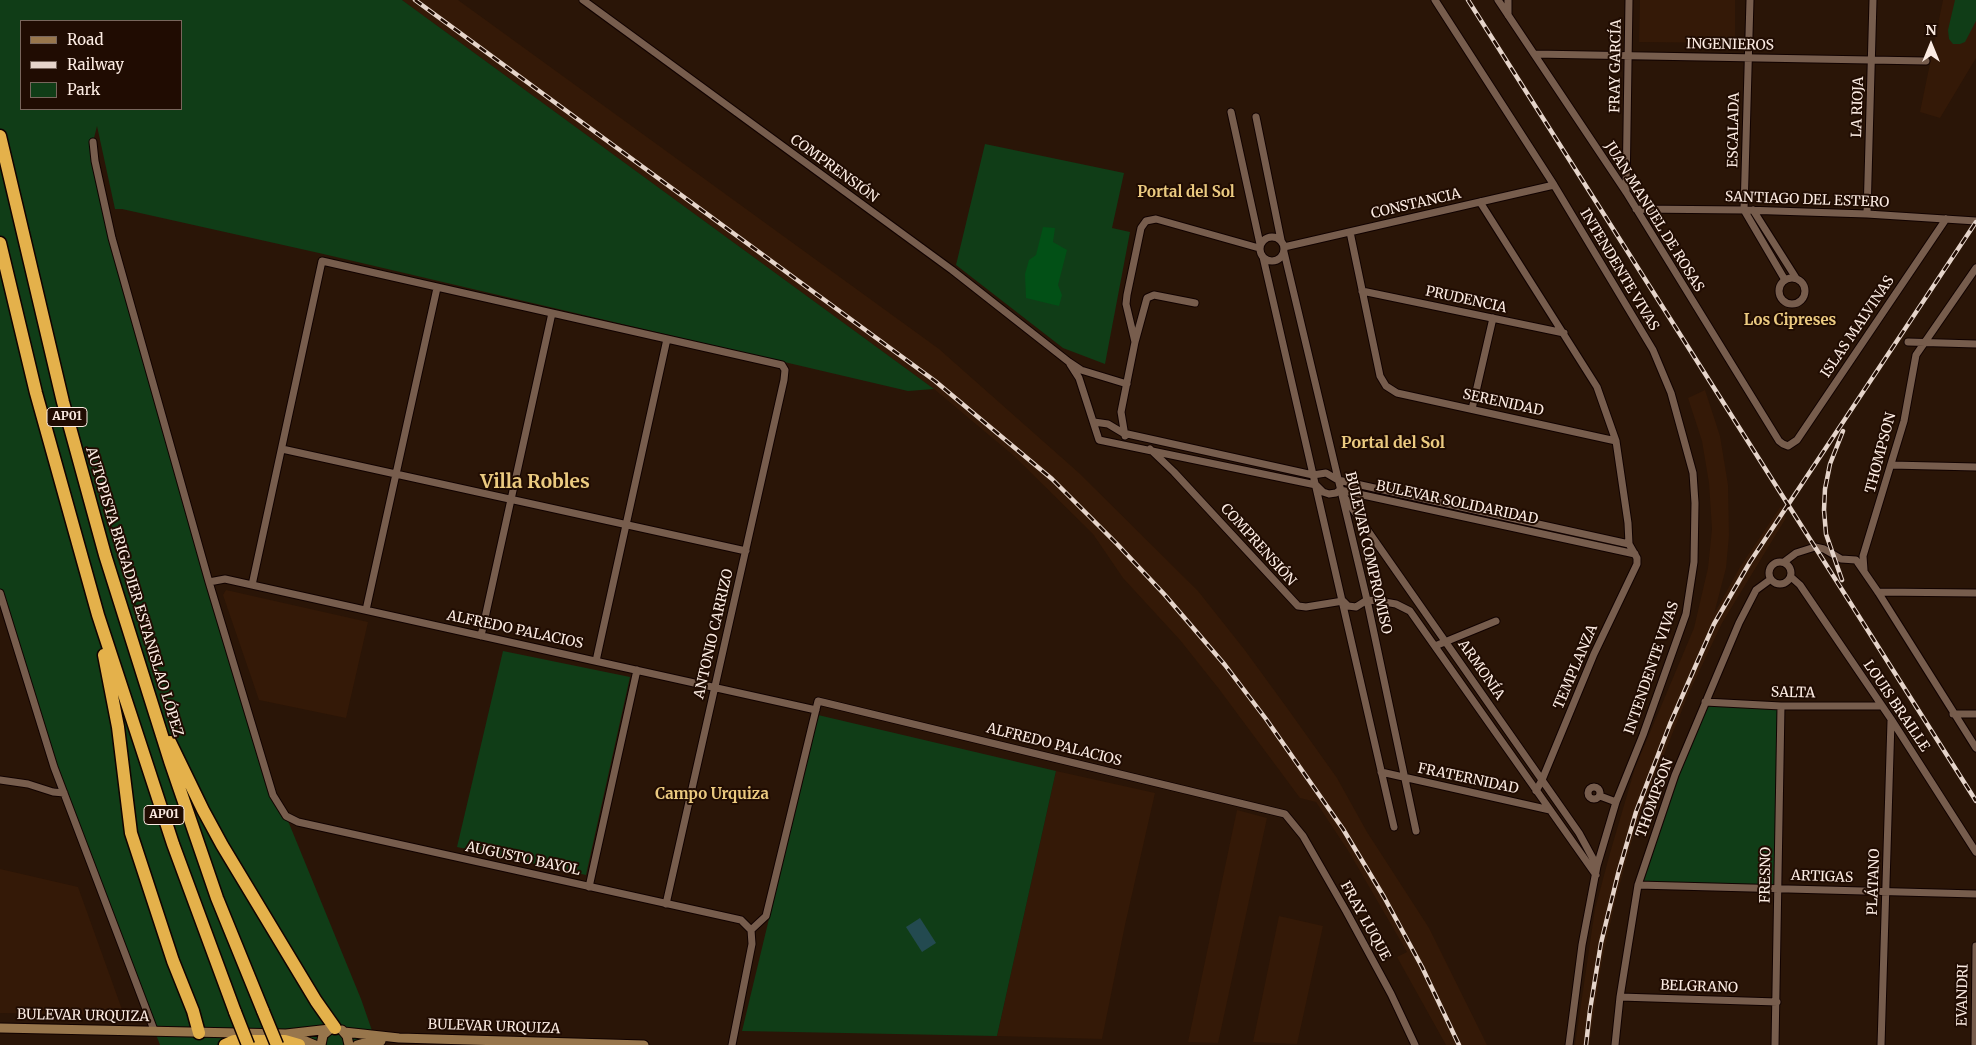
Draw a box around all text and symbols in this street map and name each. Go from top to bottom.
street label: FRAY GARCÍA [1607,19,1625,113]
legend [20,20,182,110]
north arrow [1906,20,1956,70]
text: N [1925,21,1937,39]
text: Road [67,30,103,49]
street label: INGENIEROS [1686,36,1774,54]
text: Railway [67,55,124,74]
street label: LA RIOJA [1849,76,1867,138]
text: Park [67,80,100,99]
street label: ESCALADA [1725,92,1743,168]
street label: COMPRENSIÓN [787,131,881,207]
street label: JUAN MANUEL DE ROSAS [1601,139,1707,295]
district label: Portal del Sol [1137,184,1235,202]
street label: CONSTANCIA [1369,185,1463,223]
street label: SANTIAGO DEL ESTERO [1725,189,1889,211]
street label: INTENDENTE VIVAS [1576,206,1662,334]
street label: ISLAS MALVINAS [1818,273,1898,381]
street label: PRUDENCIA [1424,283,1508,317]
district label: Los Cipreses [1744,312,1836,330]
street label: SERENIDAD [1461,386,1545,420]
road number: AP01 [47,408,87,427]
street label: THOMPSON [1862,411,1900,495]
district label: Portal del Sol [1341,433,1445,453]
street label: AUTOPISTA BRIGADIER ESTANISLAO LÓPEZ [82,445,186,739]
street label: BULEVAR COMPROMISO [1341,470,1395,636]
district label: Villa Robles [480,472,590,494]
street label: BULEVAR SOLIDARIDAD [1374,478,1540,528]
street label: COMPRENSIÓN [1217,501,1299,589]
street label: ANTONIO CARRIZO [691,567,737,701]
street label: INTENDENTE VIVAS [1621,599,1683,737]
street label: ALFREDO PALACIOS [445,607,585,653]
street label: TEMPLANZA [1551,622,1601,712]
street label: ARMONÍA [1454,637,1508,703]
street label: LOUIS BRAILLE [1859,657,1933,755]
street label: SALTA [1771,684,1815,702]
street label: ALFREDO PALACIOS [985,720,1123,770]
street label: THOMPSON [1633,756,1677,840]
street label: FRATERNIDAD [1416,760,1520,798]
district label: Campo Urquiza [655,786,769,804]
road number: AP01 [144,806,184,824]
street label: AUGUSTO BAYOL [464,839,582,879]
street label: FRESNO [1757,847,1775,903]
street label: PLÁTANO [1864,848,1884,916]
street label: ARTIGAS [1791,868,1853,886]
street label: FRAY LUQUE [1336,878,1394,964]
street label: EVANDRI [1954,963,1972,1027]
street label: BELGRANO [1660,977,1738,997]
street label: BULEVAR URQUIZA [17,1006,149,1026]
street label: BULEVAR URQUIZA [427,1016,561,1038]

